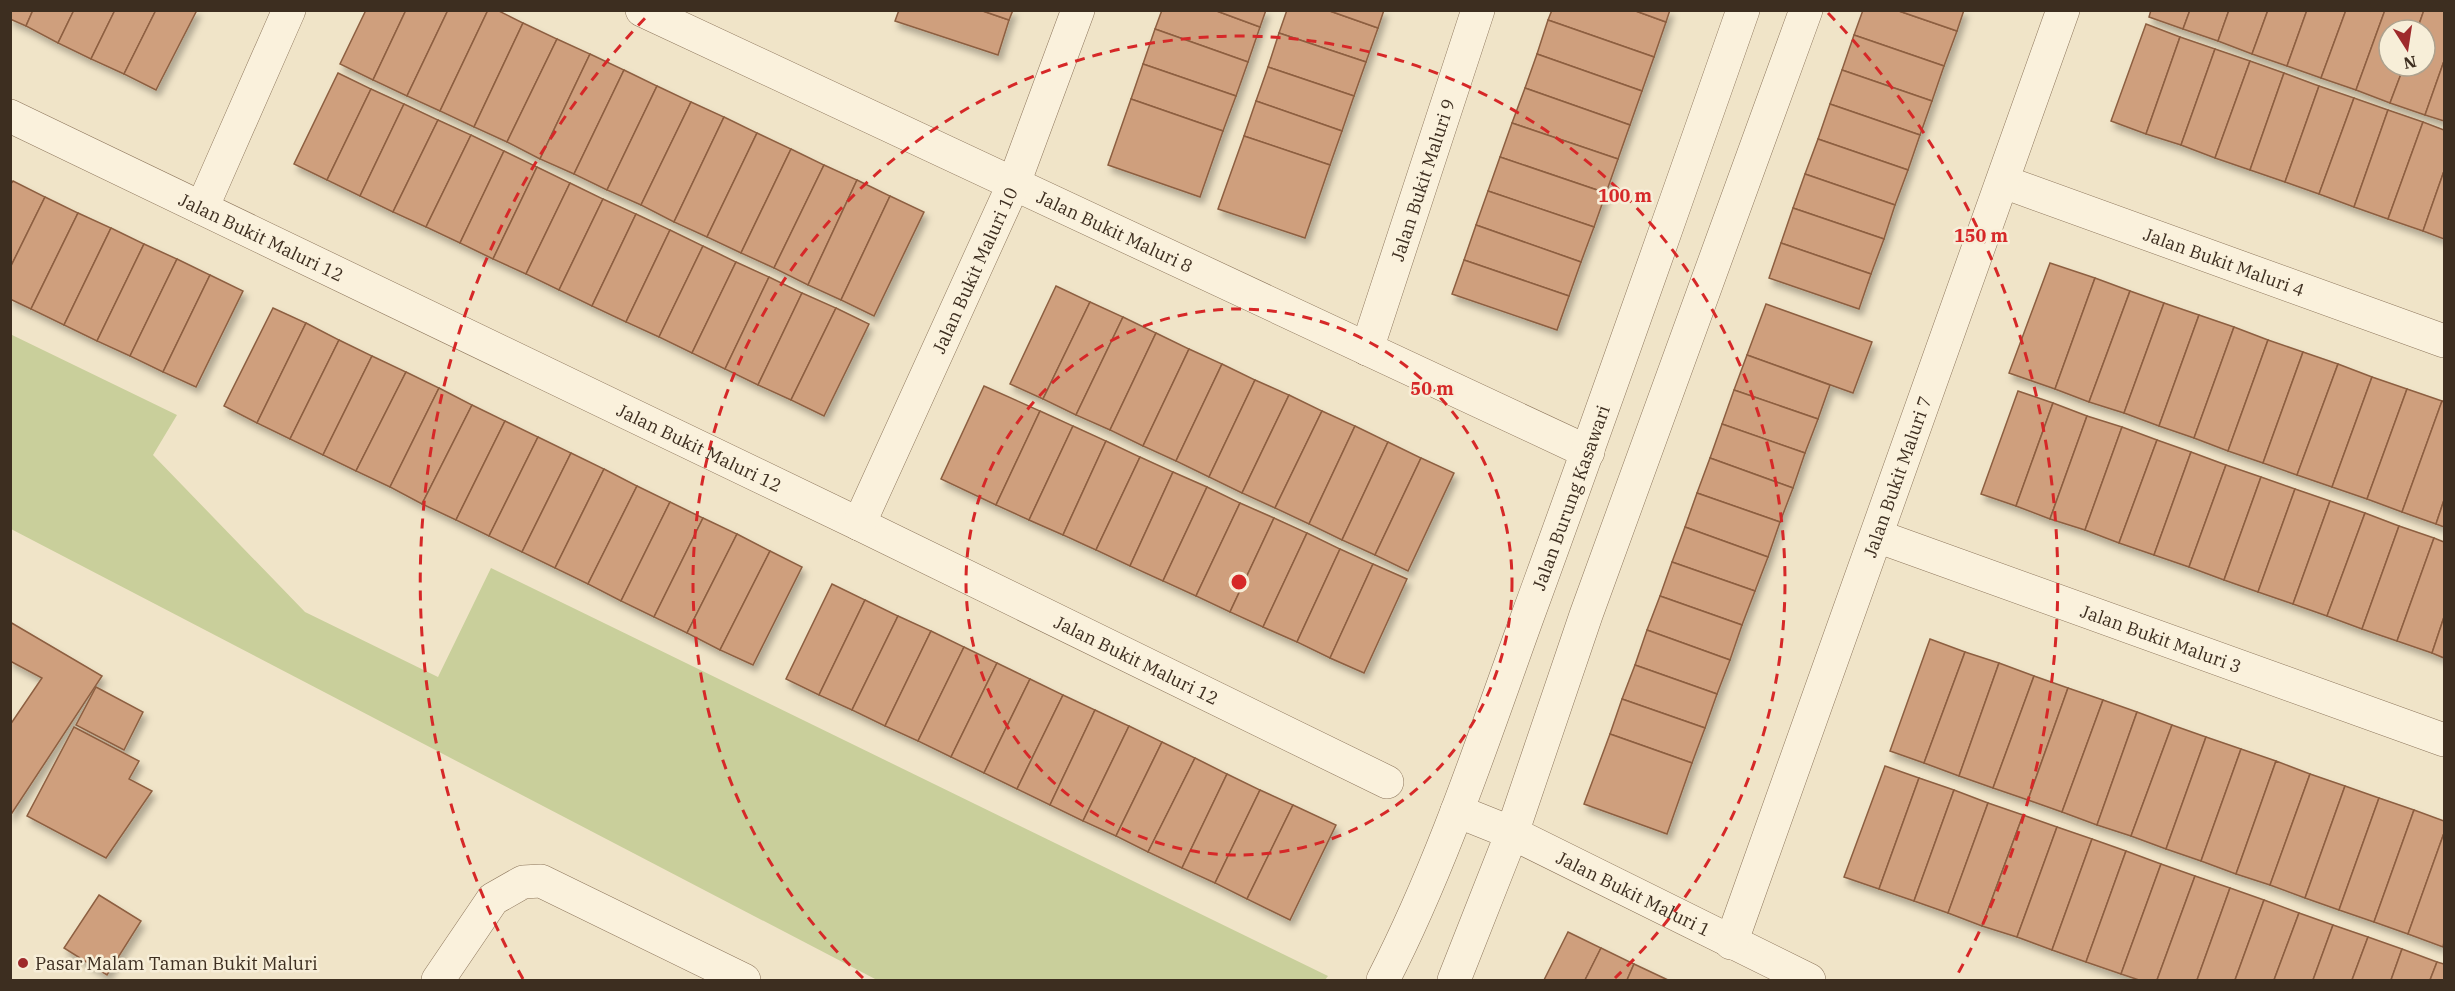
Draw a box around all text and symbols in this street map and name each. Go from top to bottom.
north arrow [2377,18,2437,78]
text: N [2402,52,2418,74]
street label: Jalan Bukit Maluri 9 [1385,96,1460,264]
street label: Jalan Bukit Maluri 10 [927,183,1022,357]
text: 100 m [1598,184,1653,207]
street label: Jalan Bukit Maluri 8 [1033,185,1197,277]
street label: Jalan Bukit Maluri 12 [175,187,348,286]
street label: Jalan Bukit Maluri 4 [2140,222,2308,301]
text: 150 m [1954,224,2009,247]
text: 50 m [1410,377,1454,400]
street label: Jalan Bukit Maluri 7 [1858,393,1936,560]
street label: Jalan Bukit Maluri 12 [613,398,786,497]
street label: Jalan Burung Kasawari [1527,402,1615,593]
centre of rings [1229,572,1249,592]
street label: Jalan Bukit Maluri 3 [2078,599,2245,678]
street label: Jalan Bukit Maluri 12 [1051,610,1223,710]
street label: Jalan Bukit Maluri 1 [1553,845,1715,941]
place label: Pasar Malam Taman Bukit Maluri [35,952,318,975]
marker: Pasar Malam Taman Bukit Maluri [16,956,30,970]

